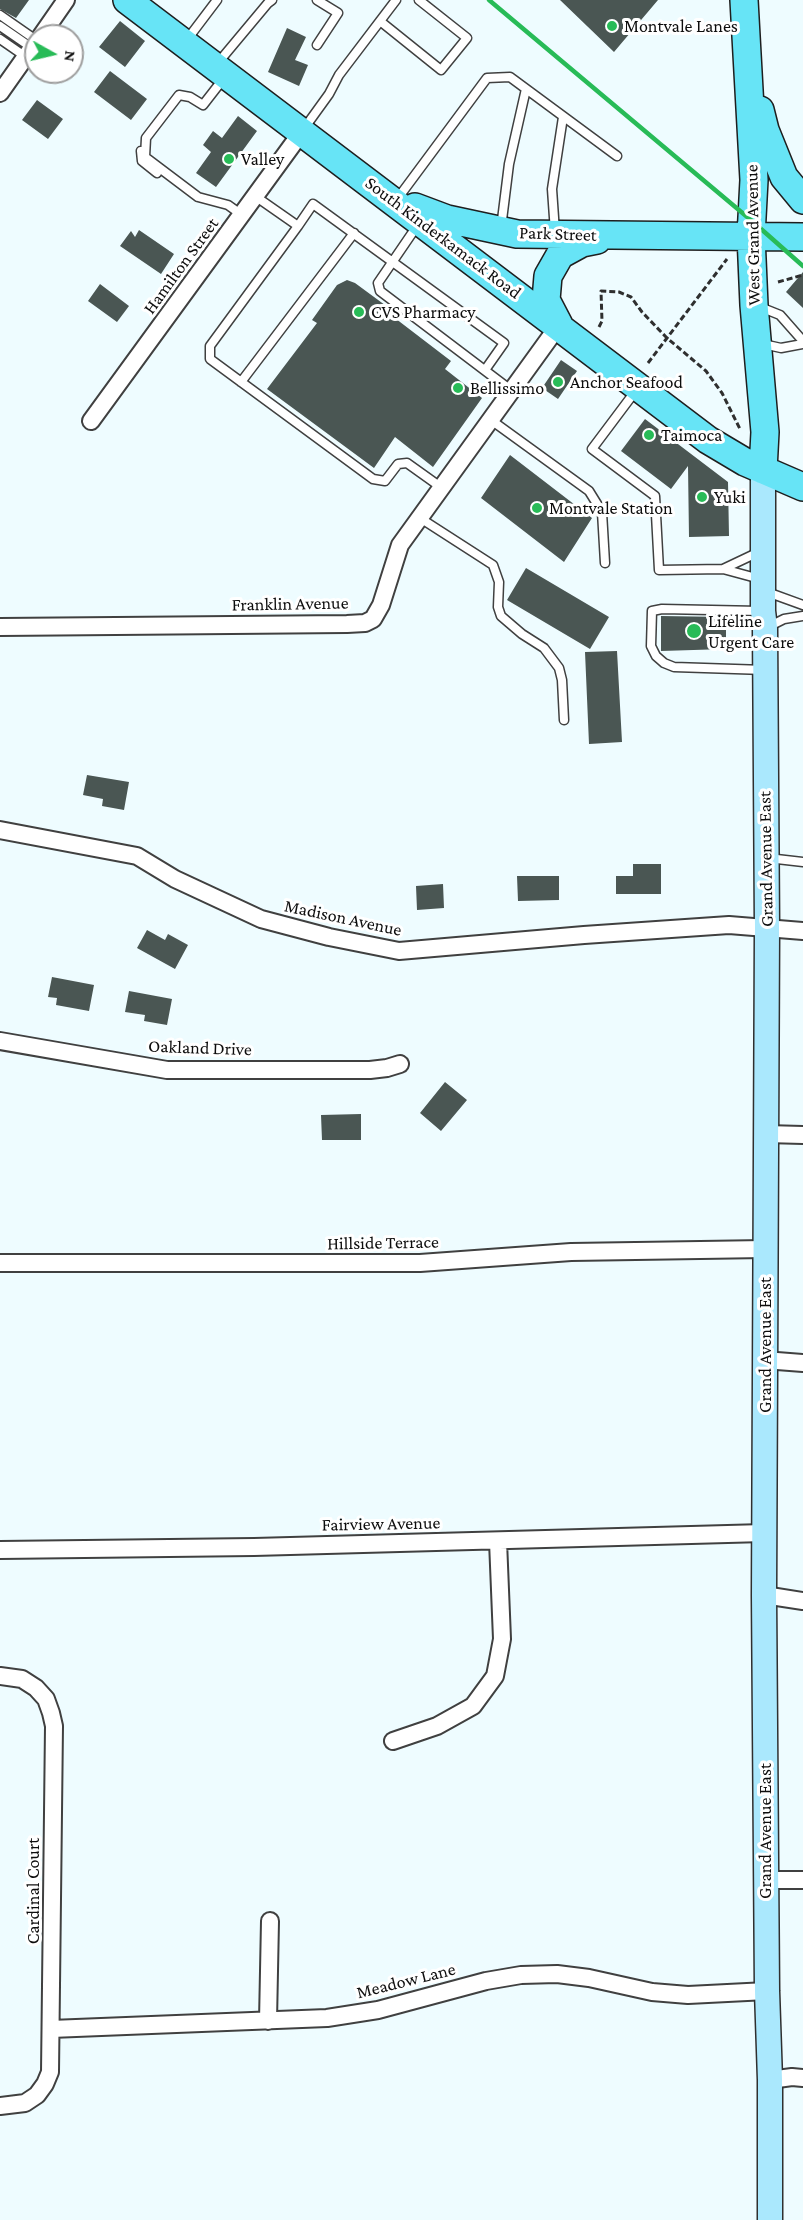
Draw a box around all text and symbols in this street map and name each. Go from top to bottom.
place label: Montvale Lanes [624,15,738,37]
marker: Montvale Lanes [605,19,619,33]
north arrow [24,24,84,84]
text: N [61,50,80,63]
place label: Valley [241,148,284,170]
marker: Valley [222,152,236,166]
street label: West Grand Avenue [741,164,765,306]
street label: South Kinderkamack Road [361,172,525,304]
street label: Hamilton Street [139,214,223,318]
street label: Park Street [519,222,597,246]
place label: CVS Pharmacy [371,301,476,323]
marker: CVS Pharmacy [352,305,366,319]
place label: Anchor Seafood [570,371,683,393]
marker: Anchor Seafood [551,375,565,389]
place label: Bellissimo [470,377,544,399]
marker: Bellissimo [451,381,465,395]
place label: Taimoca [661,424,722,446]
marker: Taimoca [642,428,656,442]
place label: Yuki [714,486,746,508]
marker: Yuki [695,490,709,504]
place label: Montvale Station [549,497,673,519]
marker: Montvale Station [530,501,544,515]
street label: Franklin Avenue [231,592,349,616]
place label: Lifeline Urgent Care [708,610,794,652]
marker: Lifeline Urgent Care [685,622,703,640]
street label: Grand Avenue East [754,791,778,927]
street label: Madison Avenue [282,895,404,941]
street label: Oakland Drive [148,1035,252,1061]
street label: Hillside Terrace [327,1231,439,1255]
street label: Grand Avenue East [754,1277,776,1413]
street label: Fairview Avenue [322,1512,440,1536]
street label: Grand Avenue East [754,1763,776,1899]
street label: Cardinal Court [22,1838,44,1944]
street label: Meadow Lane [354,1958,458,2004]

